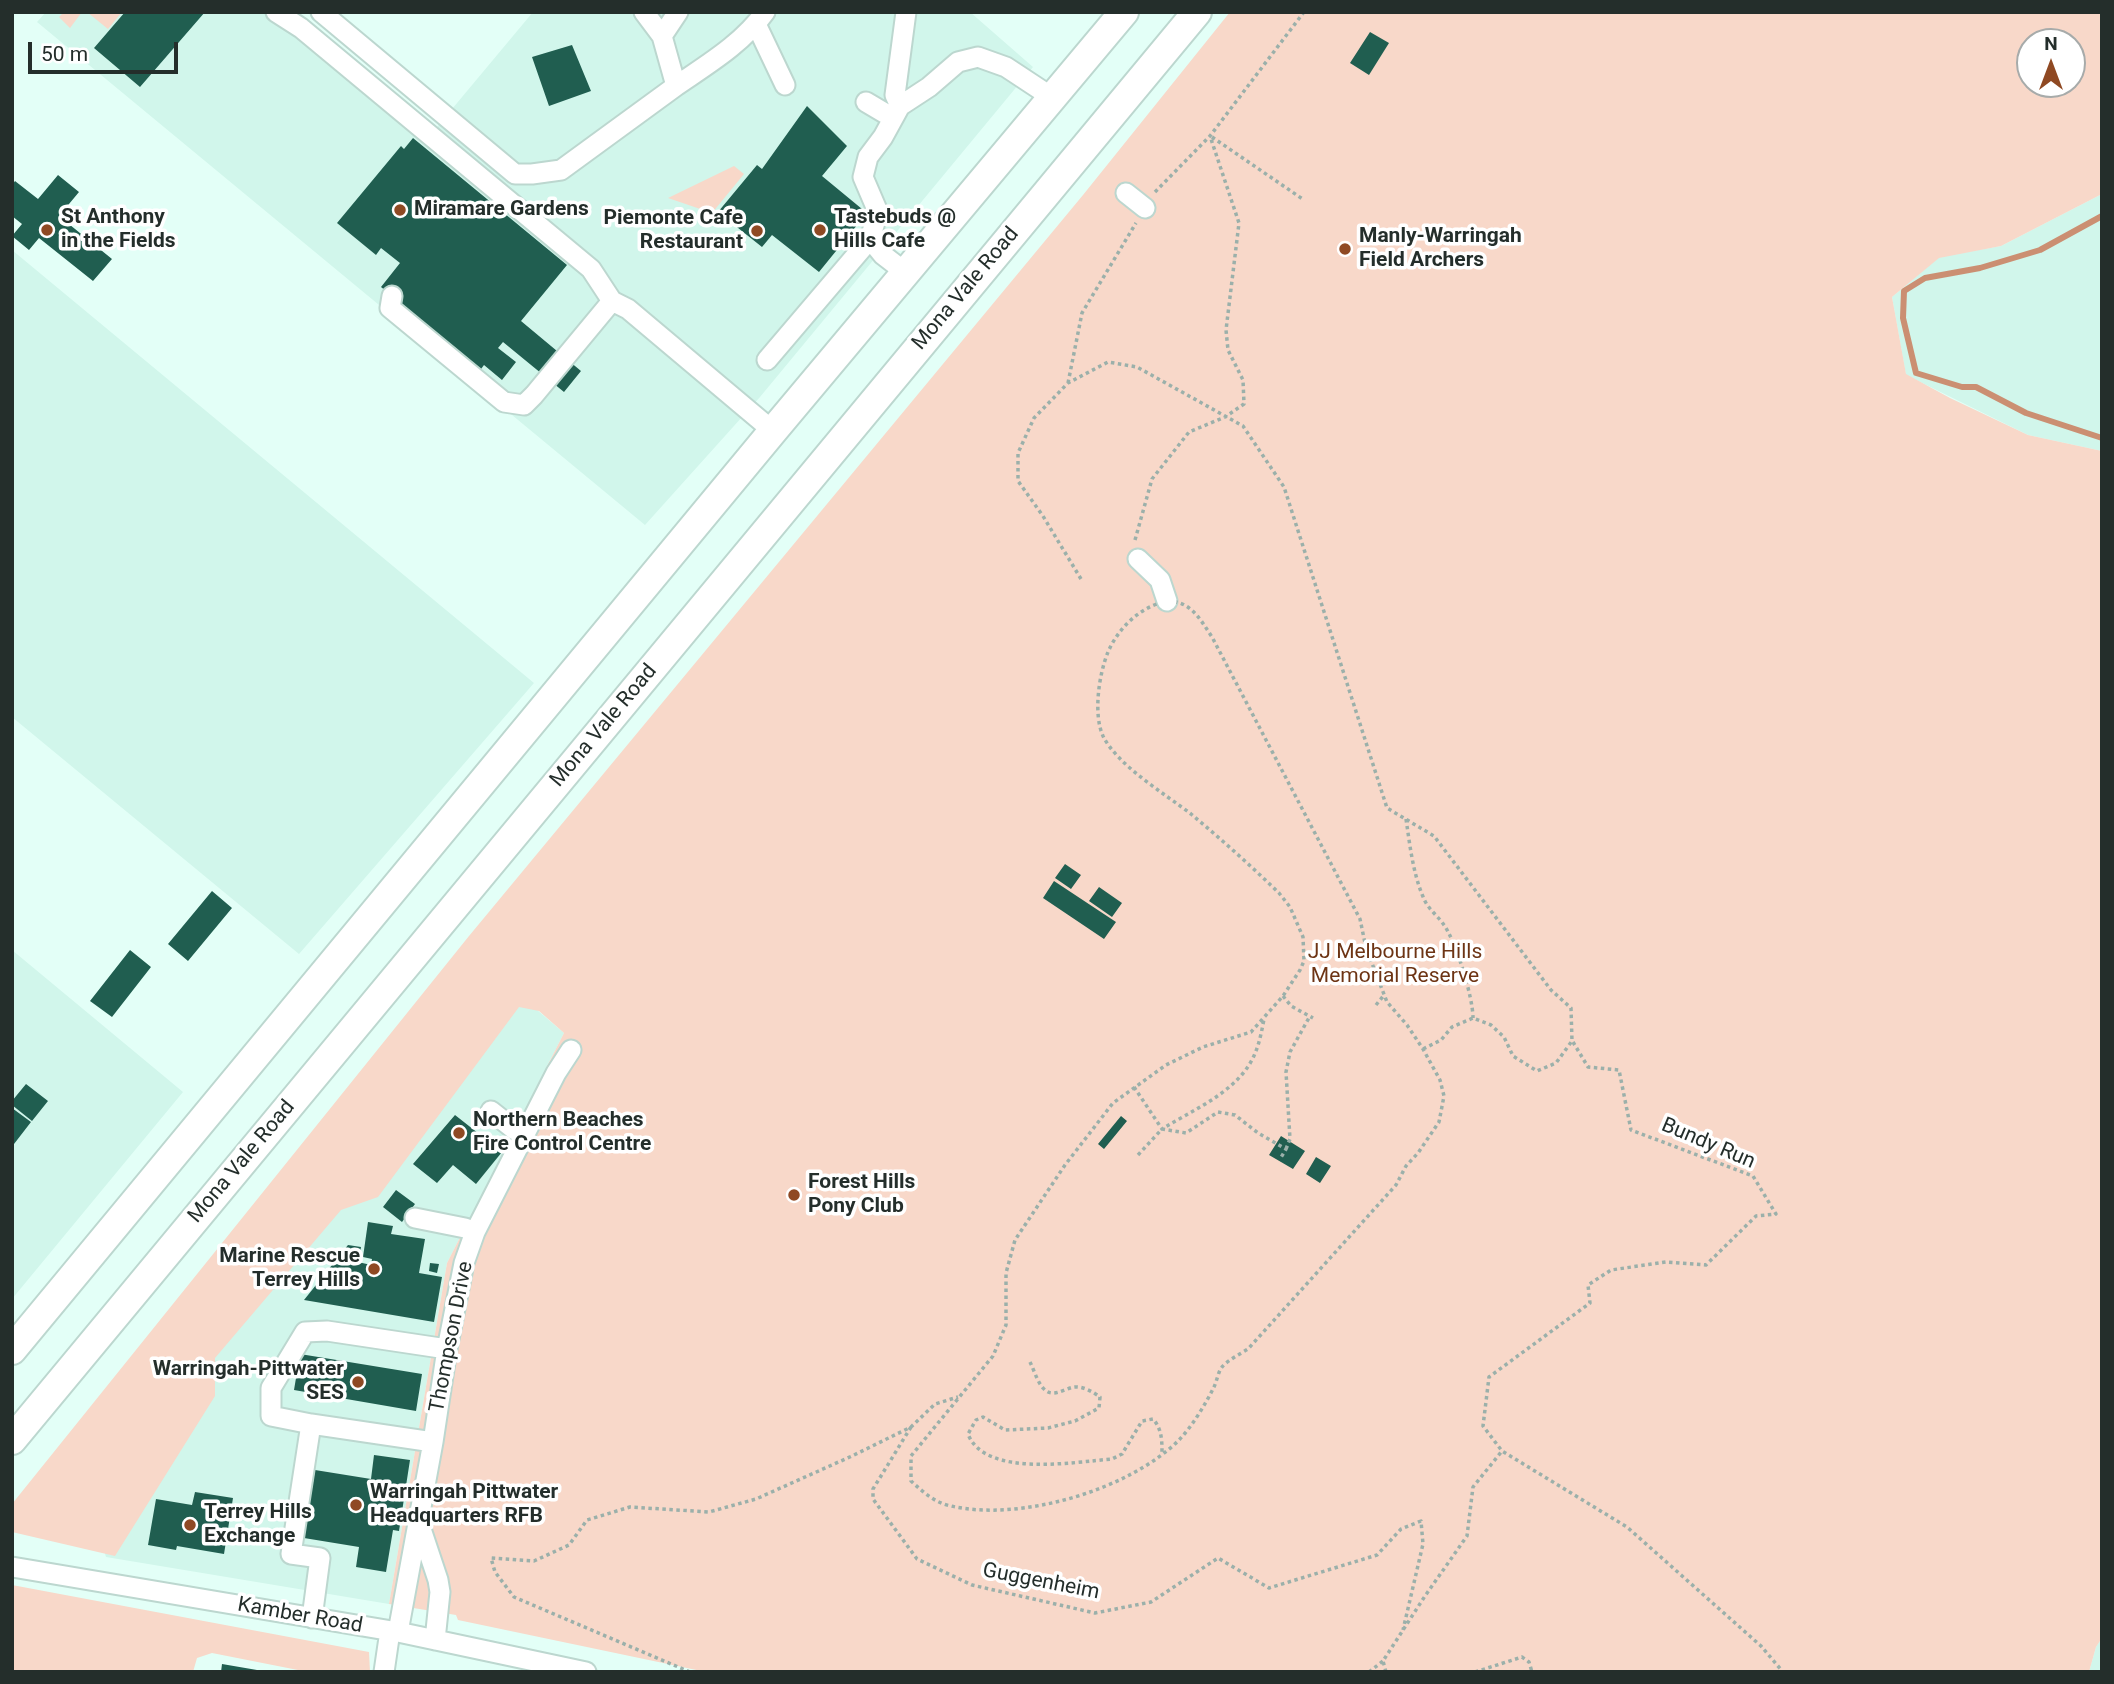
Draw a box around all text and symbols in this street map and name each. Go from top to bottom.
scale bar [32,28,182,72]
north arrow [2016,28,2086,98]
text: N [2044,32,2058,55]
text: 50 m [41,42,88,66]
place label: Miramare Gardens [414,197,589,223]
marker: Miramare Gardens [392,202,408,218]
place label: St Anthony in the Fields [61,205,176,255]
place label: Tastebuds @ Hills Cafe [834,205,956,255]
place label: Piemonte Cafe Restaurant [603,206,743,256]
marker: St Anthony in the Fields [39,222,55,238]
marker: Tastebuds @ Hills Cafe [812,222,828,238]
street label: Mona Vale Road [907,222,1025,356]
marker: Piemonte Cafe Restaurant [749,223,765,239]
place label: Manly-Warringah Field Archers [1359,224,1522,274]
marker: Manly-Warringah Field Archers [1337,241,1353,257]
street label: Mona Vale Road [545,659,663,793]
park label: JJ Melbourne Hills Memorial Reserve [1308,940,1482,990]
street label: Mona Vale Road [183,1095,301,1229]
place label: Northern Beaches Fire Control Centre [473,1108,651,1158]
street label: Bundy Run [1657,1113,1759,1175]
marker: Northern Beaches Fire Control Centre [451,1125,467,1141]
place label: Forest Hills Pony Club [808,1170,915,1220]
marker: Forest Hills Pony Club [786,1187,802,1203]
place label: Marine Rescue Terrey Hills [219,1244,360,1294]
street label: Thompson Drive [425,1259,479,1415]
marker: Marine Rescue Terrey Hills [366,1261,382,1277]
place label: Warringah-Pittwater SES [153,1357,344,1407]
marker: Warringah-Pittwater SES [350,1374,366,1390]
place label: Warringah Pittwater Headquarters RFB [370,1480,558,1530]
marker: Warringah Pittwater Headquarters RFB [348,1497,364,1513]
place label: Terrey Hills Exchange [204,1500,312,1550]
marker: Terrey Hills Exchange [182,1517,198,1533]
street label: Guggenheim [980,1558,1102,1606]
street label: Kamber Road [236,1593,364,1639]

